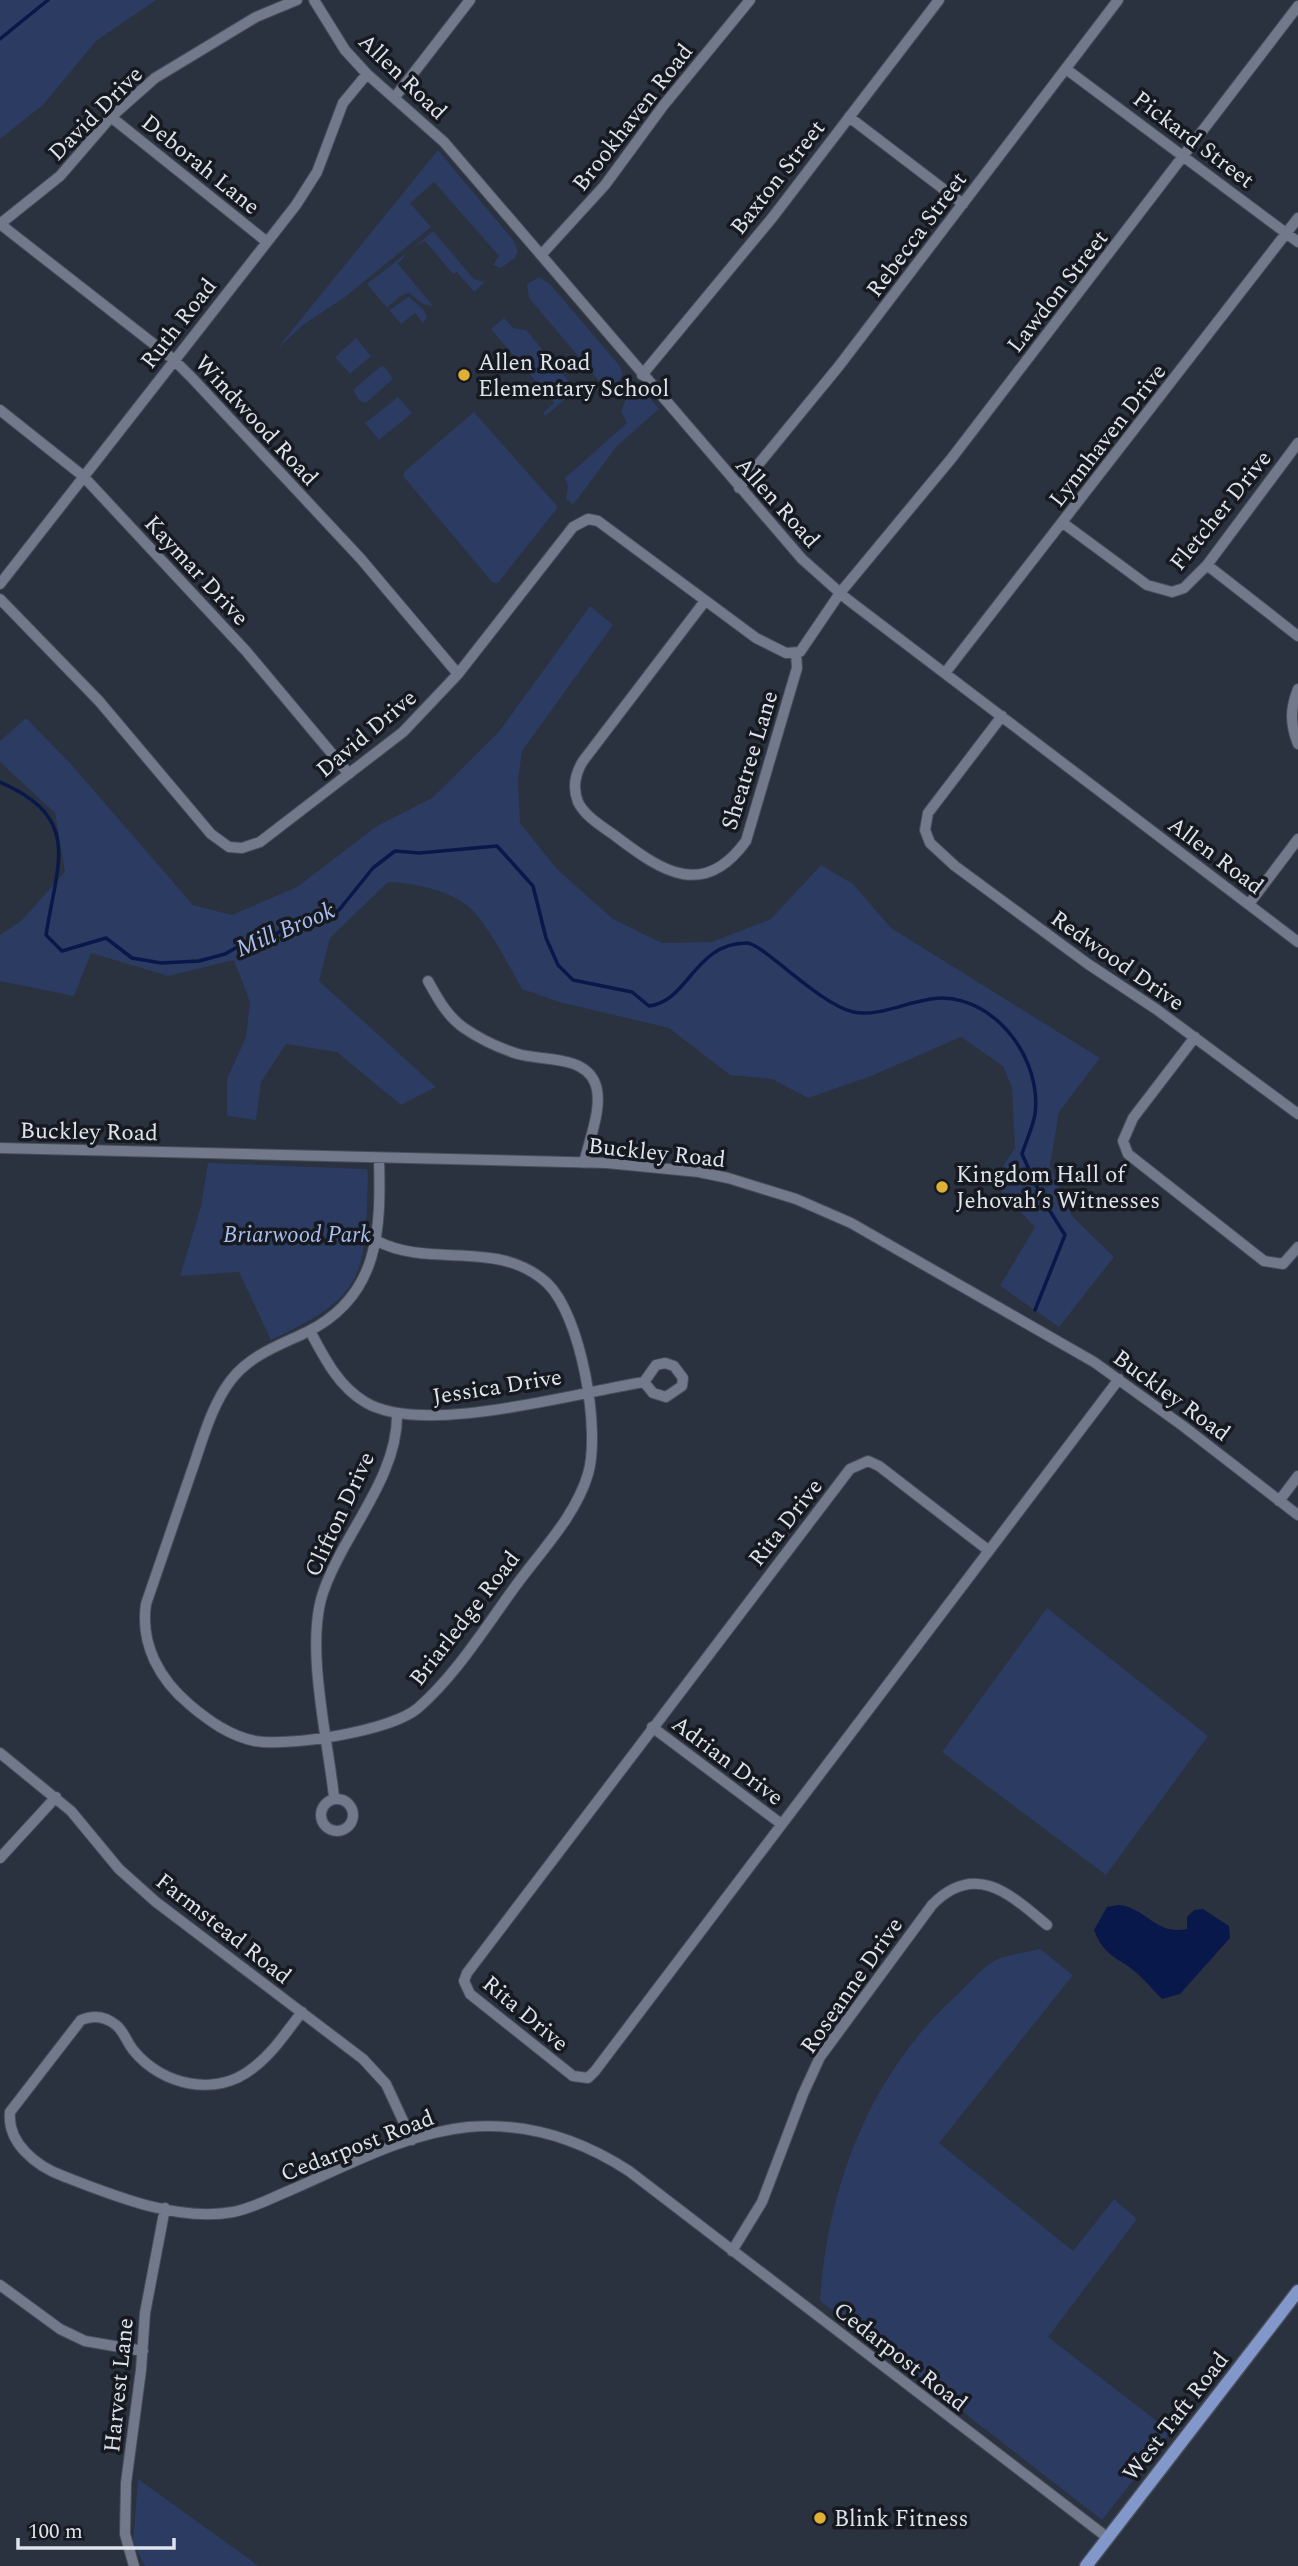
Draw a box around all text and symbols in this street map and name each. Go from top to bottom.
street label: Allen Road [349,25,455,129]
street label: Brookhaven Road [564,36,702,199]
street label: David Drive [40,58,152,170]
street label: Pickard Street [1125,83,1261,198]
street label: Deborah Lane [133,106,267,224]
street label: Baxton Street [722,113,834,243]
street label: Rebecca Street [858,165,976,305]
street label: Lawdon Street [999,223,1117,361]
street label: Ruth Road [132,271,226,377]
place label: Allen Road Elementary School [478,346,669,407]
street label: Windwood Road [186,347,326,495]
street label: Lynnhaven Drive [1041,356,1176,515]
marker: Allen Road Elementary School [456,367,472,383]
street label: Fletcher Drive [1161,443,1281,579]
street label: Allen Road [726,449,828,557]
street label: Kaymar Drive [135,508,257,634]
street label: David Drive [309,681,425,787]
street label: Sheatree Lane [713,687,788,834]
street label: Allen Road [1160,808,1271,904]
water label: Mill Brook [230,893,341,967]
street label: Redwood Drive [1043,902,1191,1020]
street label: Buckley Road [20,1114,159,1151]
street label: Buckley Road [586,1129,728,1178]
place label: Kingdom Hall of Jehovah’s Witnesses [956,1158,1160,1219]
marker: Kingdom Hall of Jehovah’s Witnesses [934,1179,950,1195]
park label: Briarwood Park [223,1218,371,1253]
street label: Buckley Road [1105,1341,1237,1451]
street label: Jessica Drive [430,1360,565,1415]
street label: Clifton Drive [296,1446,385,1583]
street label: Rita Drive [740,1471,832,1575]
street label: Briarledge Road [401,1544,529,1694]
street label: Adrian Drive [664,1707,791,1815]
street label: Farmstead Road [147,1865,299,1994]
street label: Roseanne Drive [792,1910,912,2061]
street label: Rita Drive [474,1967,576,2061]
street label: Cedarpost Road [276,2101,440,2192]
street label: Cedarpost Road [825,2293,975,2421]
street label: Harvest Lane [95,2316,144,2454]
street label: West Taft Road [1114,2345,1238,2489]
place label: Blink Fitness [834,2502,968,2537]
scale bar [18,2506,173,2550]
marker: Blink Fitness [812,2510,828,2526]
text: 100 m [28,2516,83,2548]

